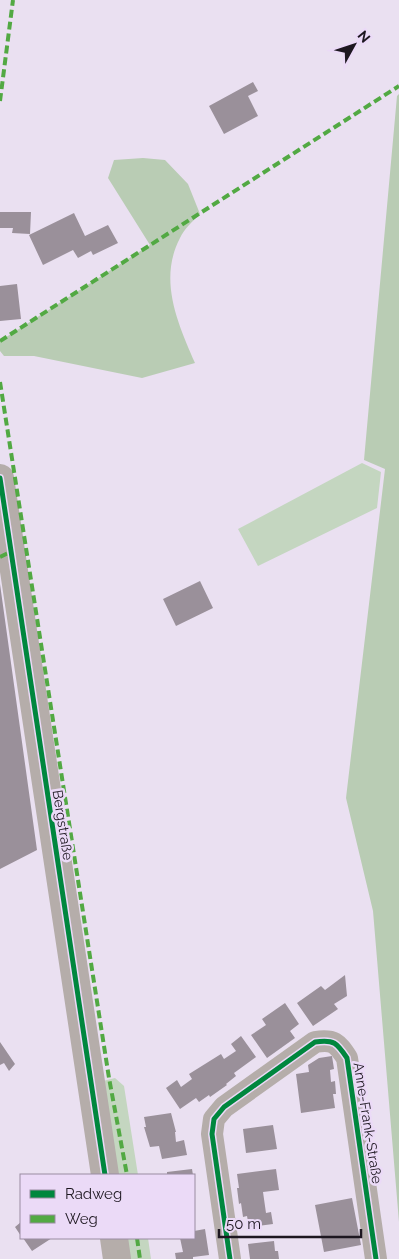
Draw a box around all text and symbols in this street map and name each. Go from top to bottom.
north arrow [329,20,379,70]
text: N [354,27,374,46]
street label: Bergstraße [50,789,76,861]
street label: Anne-Frank-Straße [351,1061,385,1185]
legend [20,1174,195,1239]
text: Radweg [65,1185,122,1203]
scale bar [219,1206,362,1238]
text: Weg [65,1210,98,1228]
text: 50 m [226,1215,261,1233]

